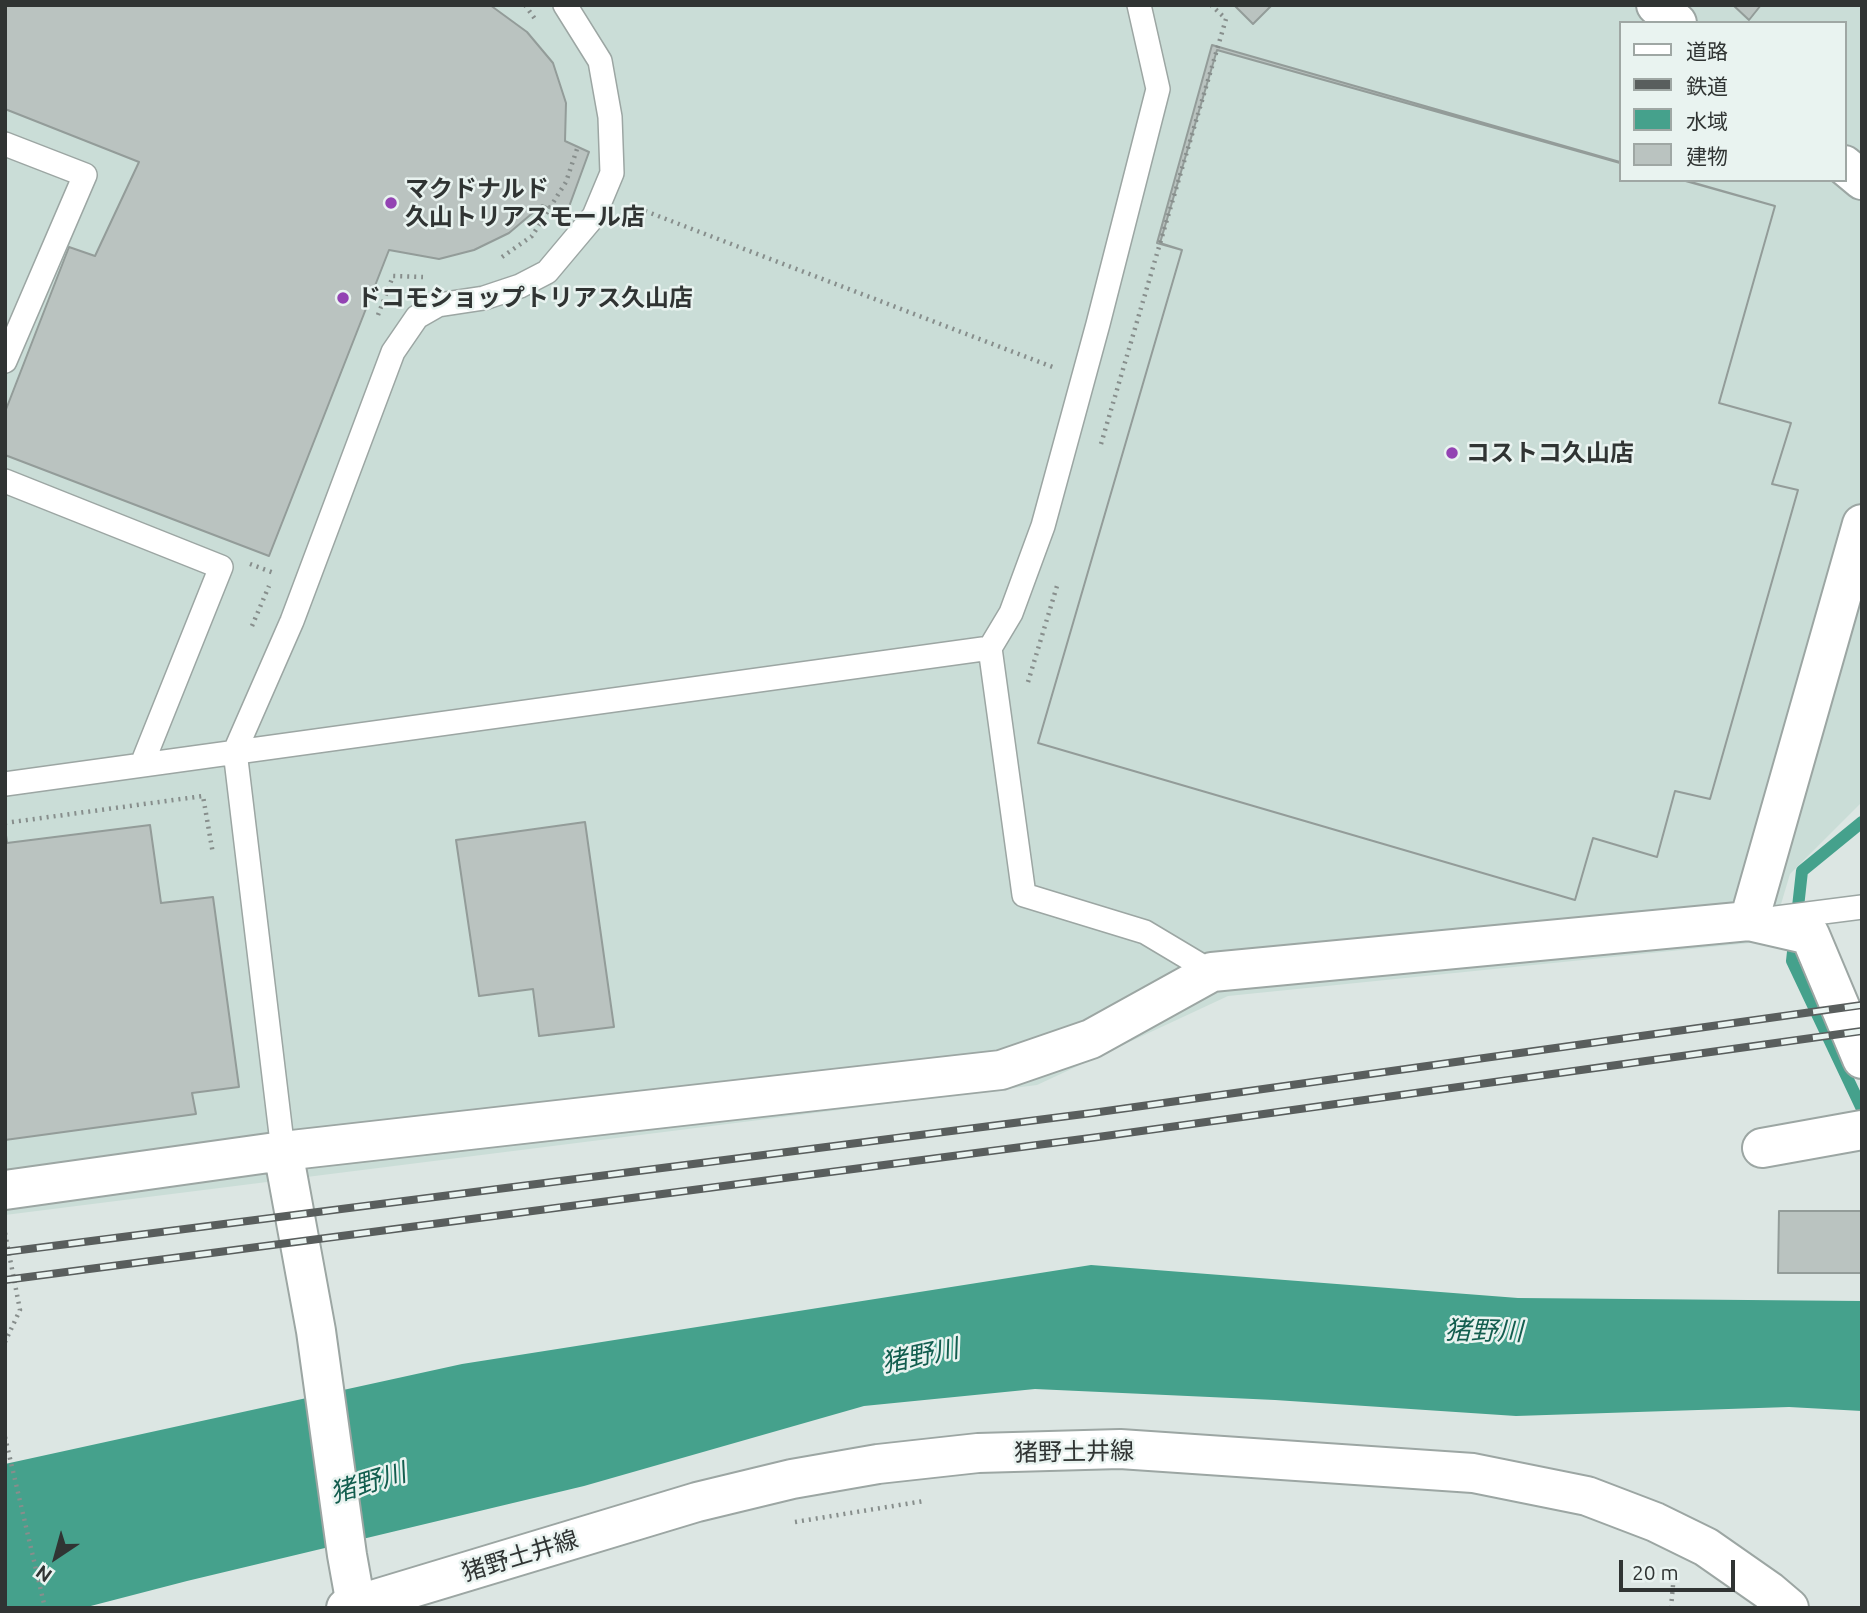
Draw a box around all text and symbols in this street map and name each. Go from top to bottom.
legend [1618,21,1846,182]
text: 道路 [1686,39,1728,63]
text: 鉄道 [1686,74,1728,98]
text: 水域 [1686,109,1728,133]
text: 建物 [1686,144,1728,168]
place label: マクドナルド 久山トリアスモール店 [405,175,645,231]
marker: マクドナルド 久山トリアスモール店 [383,195,399,211]
place label: ドコモショップトリアス久山店 [357,284,693,312]
marker: ドコモショップトリアス久山店 [335,290,351,306]
place label: コストコ久山店 [1466,439,1634,467]
marker: コストコ久山店 [1444,445,1460,461]
water label: 猪野川 [1445,1315,1523,1347]
water label: 猪野川 [879,1333,961,1379]
street label: 猪野土井線 [1014,1437,1134,1467]
water label: 猪野川 [326,1457,410,1509]
north arrow [21,1522,91,1592]
street label: 猪野土井線 [458,1525,582,1587]
scale bar [1622,1546,1738,1590]
text: 20 m [1632,1560,1679,1584]
text: N [31,1561,56,1587]

